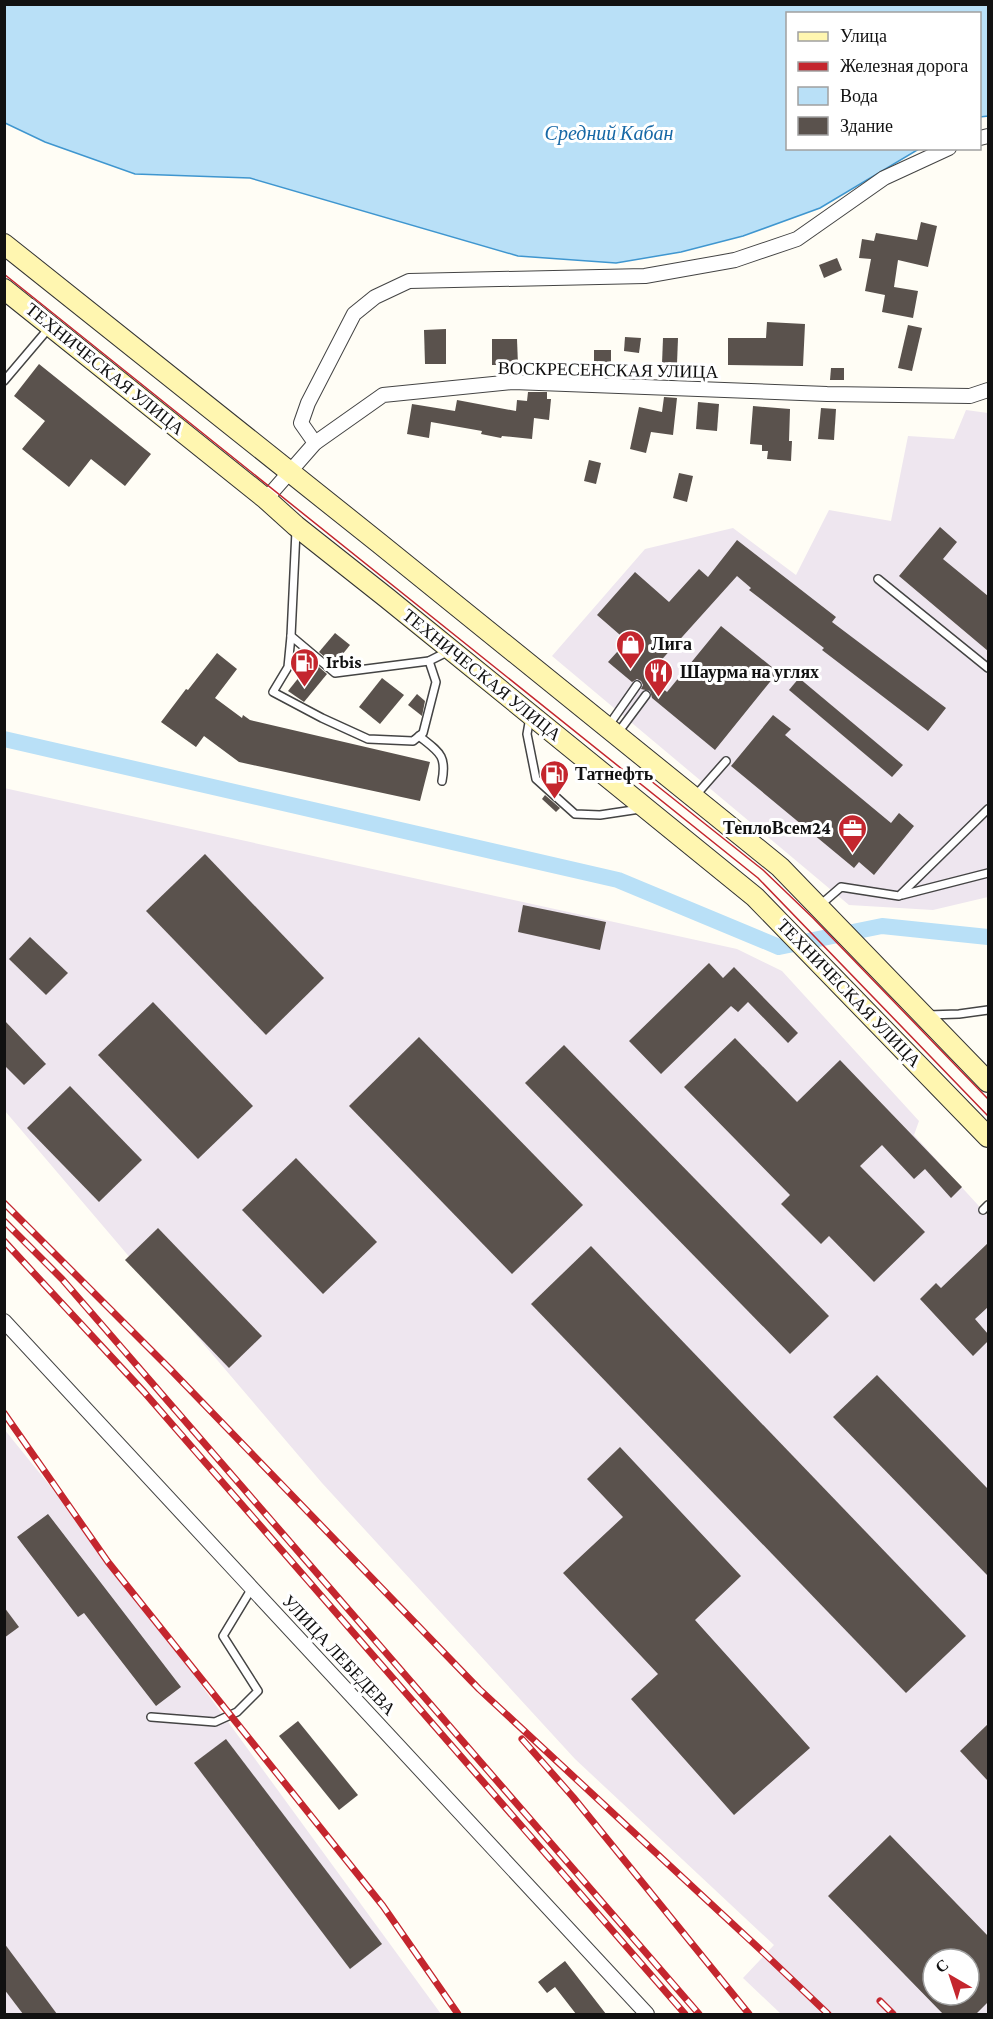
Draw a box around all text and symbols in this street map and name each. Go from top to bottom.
legend [786,12,981,150]
text: Улица [840,26,887,46]
text: Железная дорога [840,56,968,76]
text: Вода [840,86,878,106]
text: Здание [840,116,893,136]
water label: Средний Кабан [545,122,673,145]
street label: ТЕХНИЧЕСКАЯ УЛИЦА [22,299,188,439]
street label: ВОСКРЕСЕНСКАЯ УЛИЦА [498,358,718,382]
street label: ТЕХНИЧЕСКАЯ УЛИЦА [399,605,565,745]
shop icon: Лига [614,628,646,670]
place label: Лига [651,634,692,654]
fuel station icon: Irbis [289,646,321,688]
place label: Irbis [326,652,362,672]
restaurant icon: Шаурма на углях [643,656,675,698]
place label: Шаурма на углях [680,662,819,682]
fuel station icon: Татнефть [538,758,570,800]
place label: Татнефть [575,764,654,784]
office icon: ТеплоВсем24 [836,812,868,854]
place label: ТеплоВсем24 [723,818,831,838]
street label: ТЕХНИЧЕСКАЯ УЛИЦА [773,915,925,1071]
street label: УЛИЦА ЛЕБЕДЕВА [278,1591,400,1719]
north arrow [921,1947,981,2007]
text: С [932,1955,952,1976]

